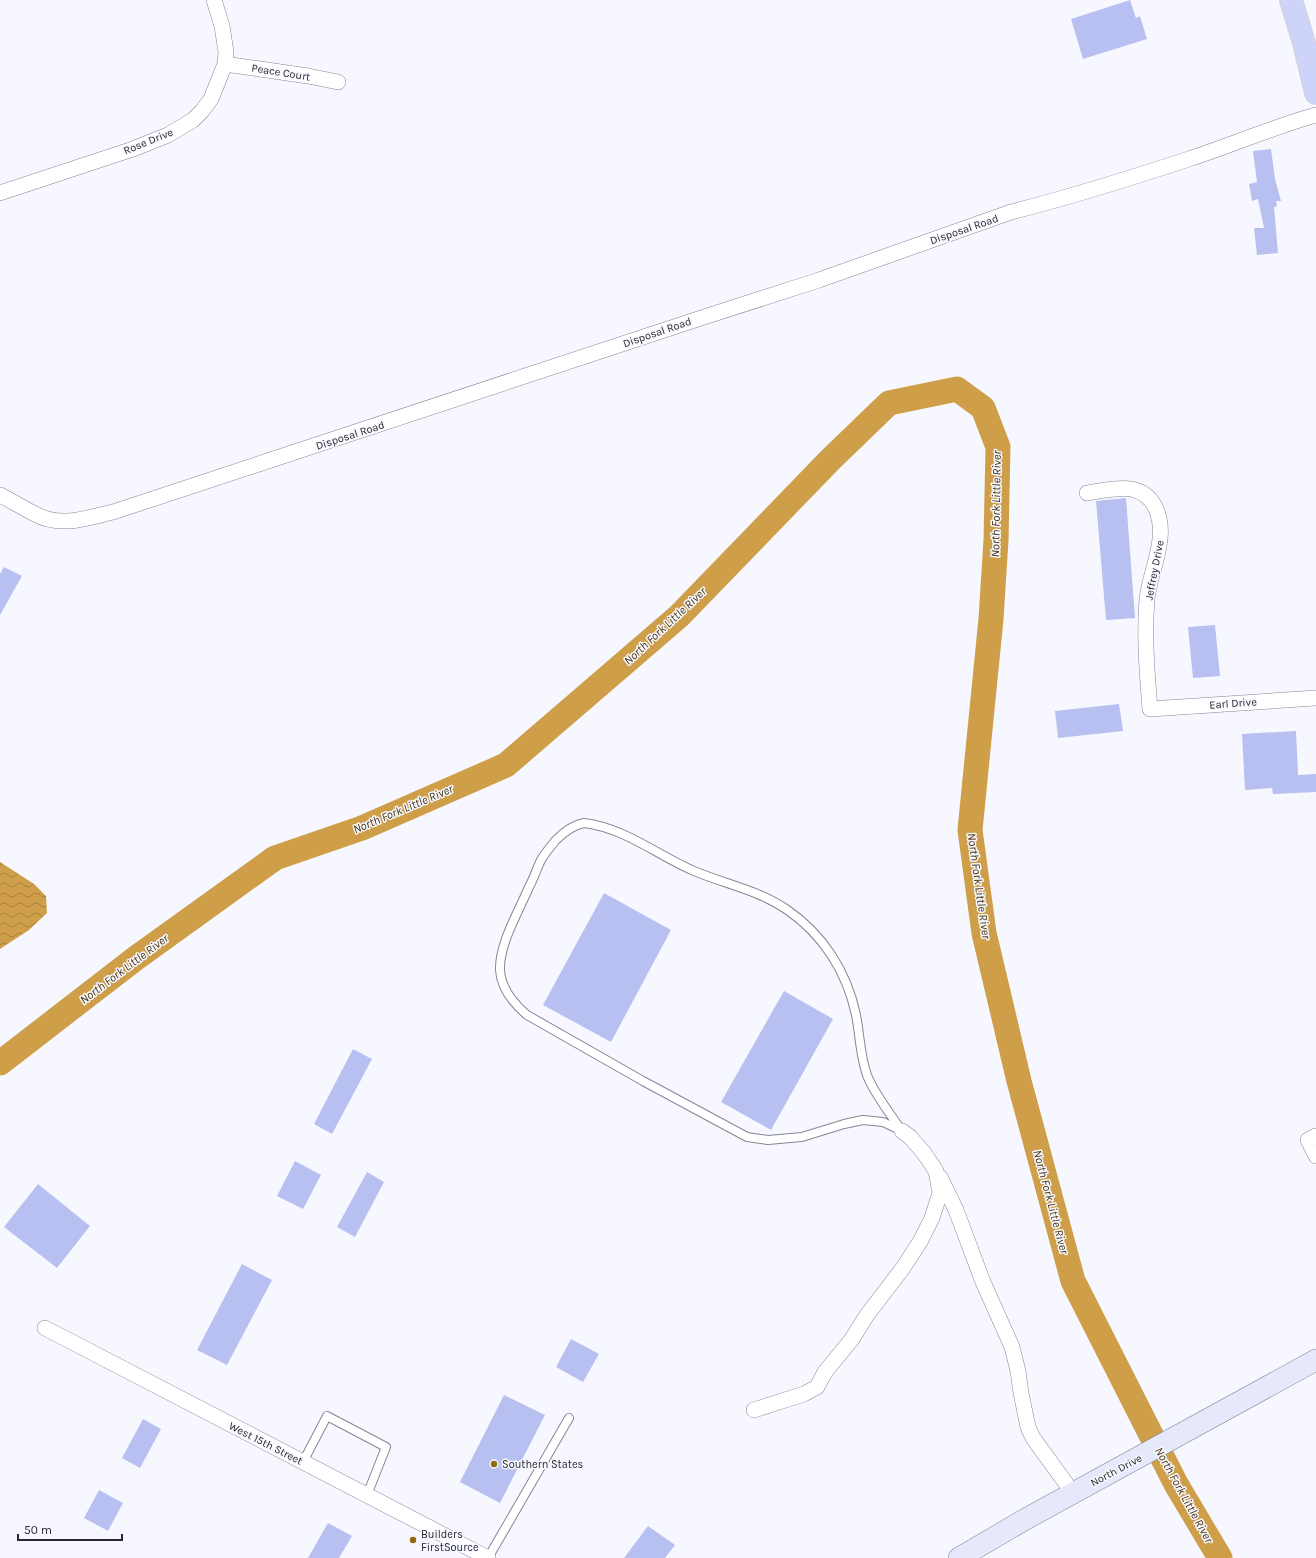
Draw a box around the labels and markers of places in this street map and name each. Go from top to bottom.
place label: Southern States [502,1458,584,1471]
marker: Southern States [489,1459,499,1469]
place label: Builders FirstSource [421,1528,479,1554]
marker: Builders FirstSource [408,1535,418,1545]

